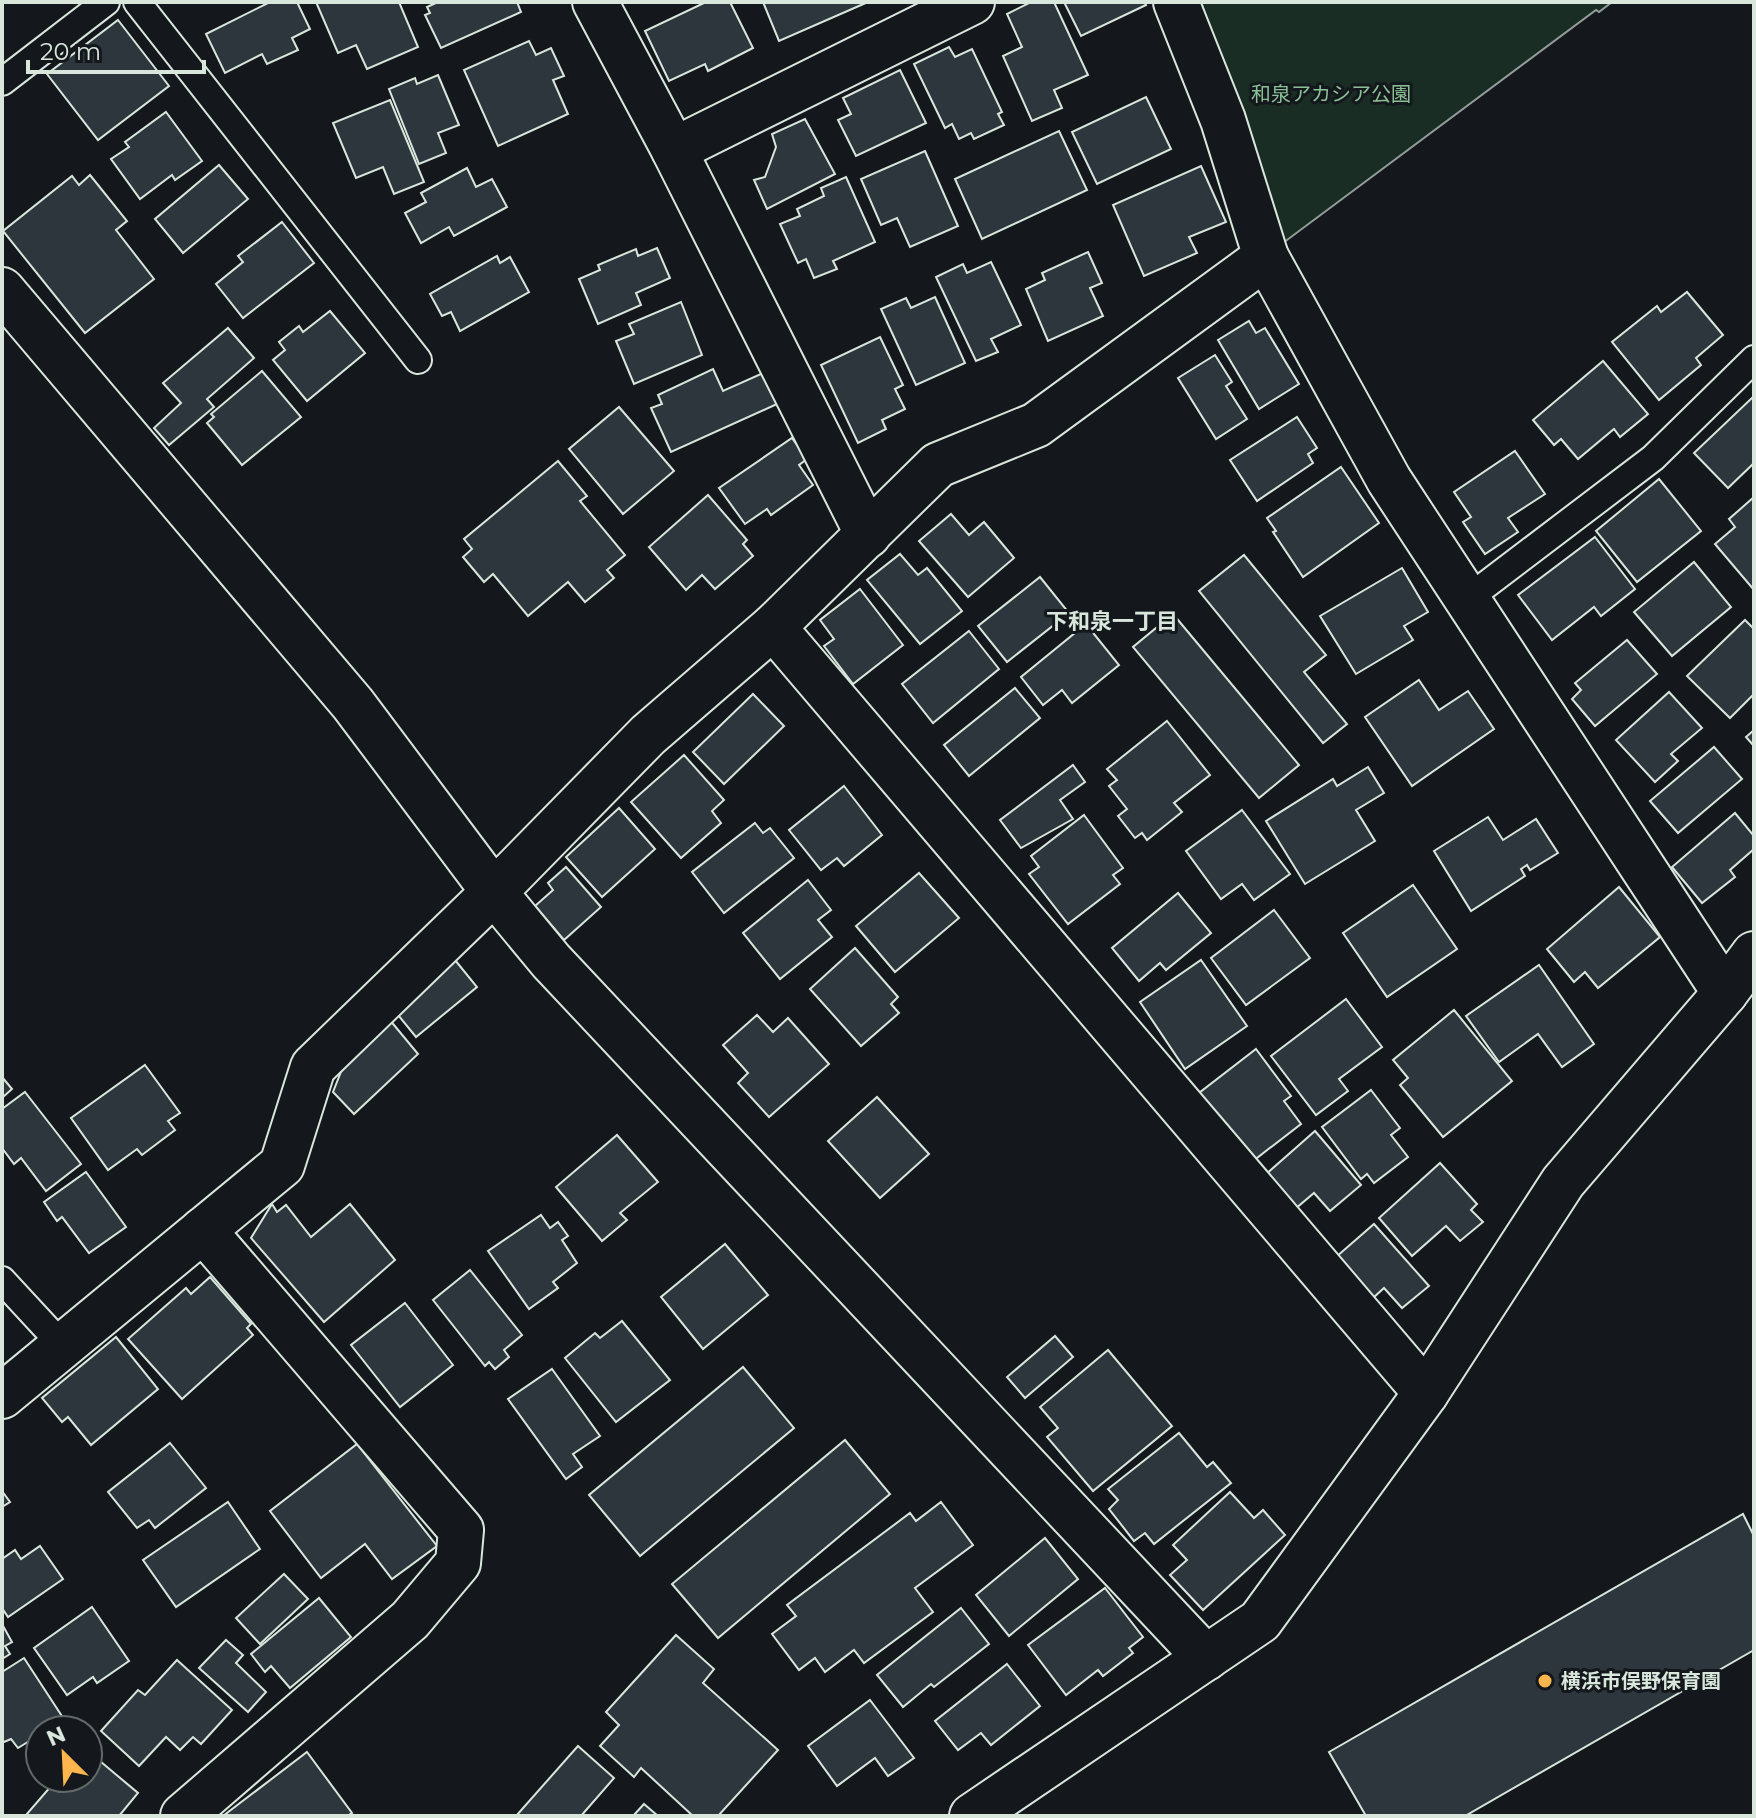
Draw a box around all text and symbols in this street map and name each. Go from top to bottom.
scale bar [28,24,204,74]
text: 20 m [40,37,101,66]
park label: 和泉アカシア公園 [1251,82,1411,106]
district label: 下和泉一丁目 [1046,608,1178,635]
place label: 横浜市俣野保育園 [1561,1669,1721,1693]
marker: 横浜市俣野保育園 [1536,1672,1554,1690]
north arrow [24,1714,104,1794]
text: N [42,1720,70,1752]

